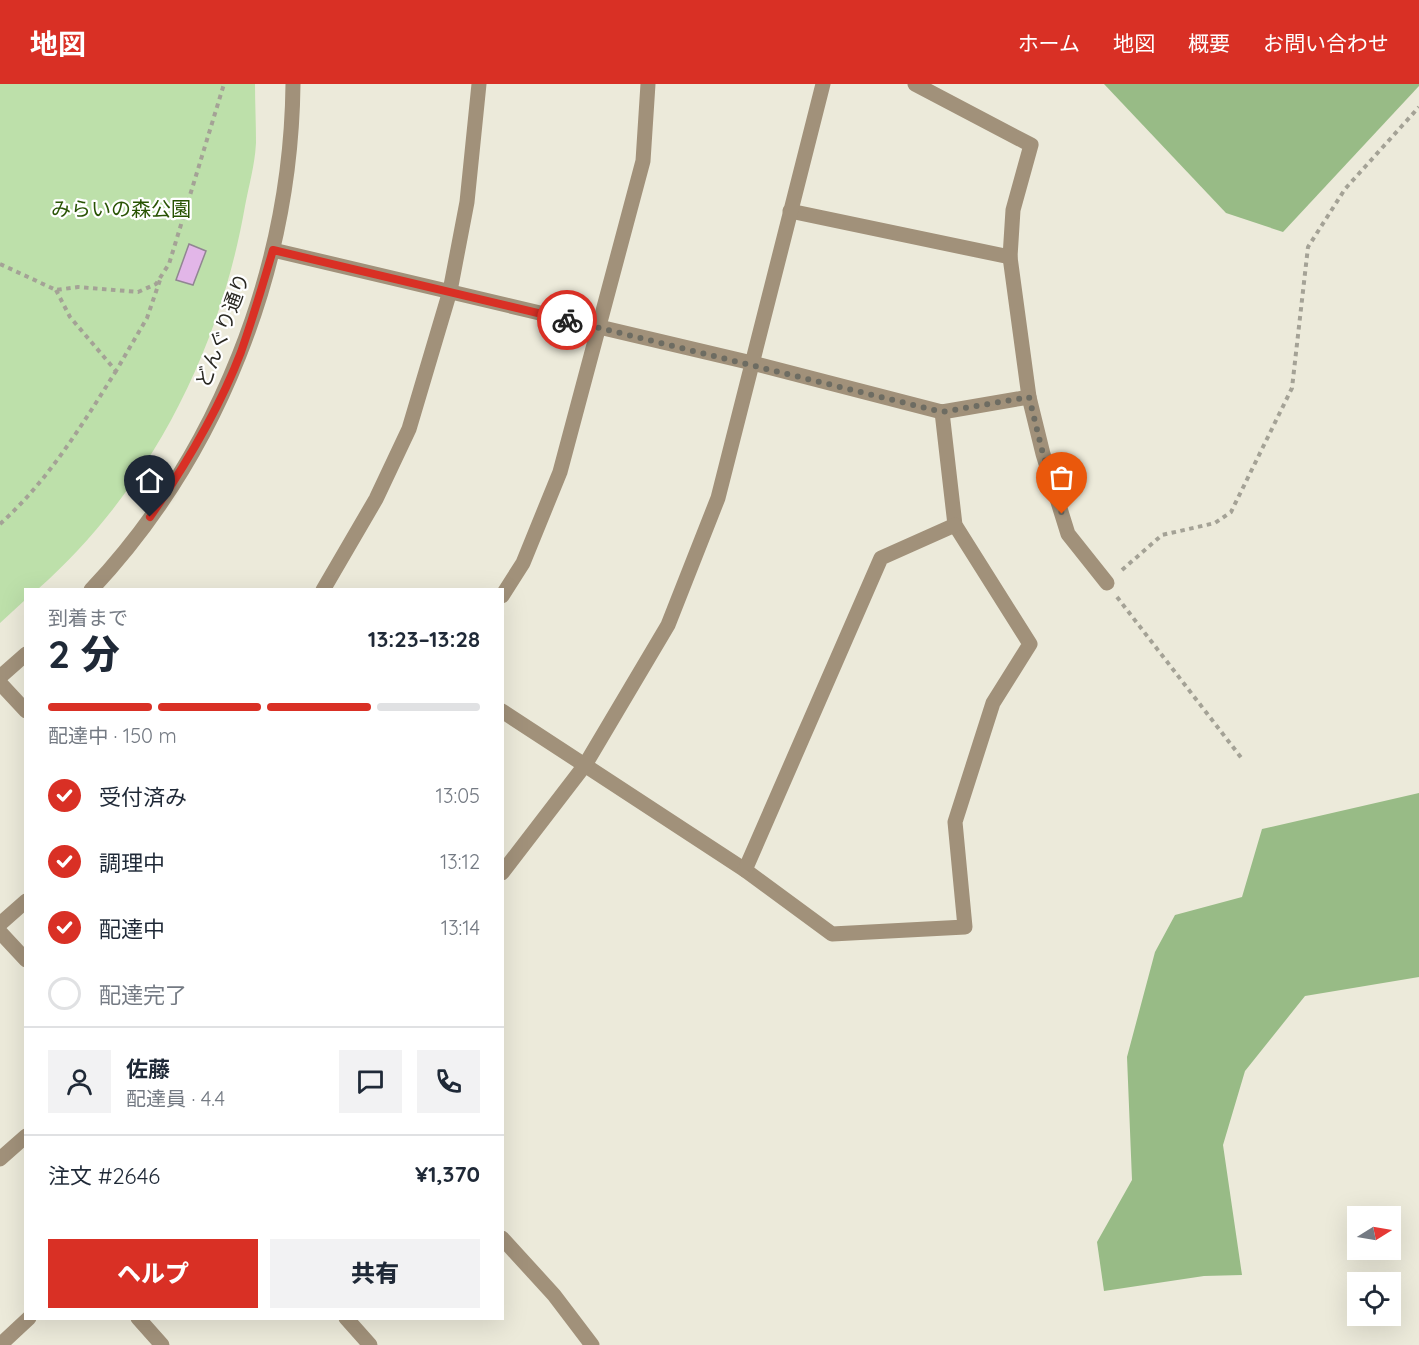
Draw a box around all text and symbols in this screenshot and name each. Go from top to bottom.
text: 地図 [30,26,86,61]
text: ホーム [1018,30,1080,56]
text: 地図 [1113,30,1155,56]
text: 概要 [1188,30,1230,56]
text: お問い合わせ [1263,30,1389,56]
park label: みらいの森公園 [51,196,191,221]
street label: どんぐり通り [190,269,254,391]
courier [537,290,597,350]
icon: bike [551,304,584,337]
pin [1036,452,1087,514]
pin [124,455,175,517]
icon: bag [1045,461,1078,494]
icon: home [133,464,166,497]
text: 到着まで [48,605,128,630]
text: 13:23–13:28 [368,625,480,653]
text: 2 分 [48,629,120,678]
text: 配達中 · 150 m [48,723,177,748]
icon: check [48,779,81,812]
text: 受付済み [99,783,187,811]
text: 13:05 [436,783,480,808]
icon: check [48,845,81,878]
text: 調理中 [99,849,165,877]
text: 13:12 [440,849,480,874]
icon: check [48,911,81,944]
text: 配達中 [99,915,165,943]
text: 13:14 [441,915,480,940]
text: 配達完了 [99,981,187,1009]
button: person [48,1050,111,1113]
button: chat [339,1050,402,1113]
button: phone [417,1050,480,1113]
text: 佐藤 [126,1055,170,1083]
text: 配達員 · 4.4 [126,1086,225,1111]
text: ¥1,370 [415,1160,480,1188]
text: 注文 #2646 [48,1162,160,1190]
north arrow [1347,1206,1401,1260]
map controls [1347,1206,1401,1326]
button: ヘルプ [48,1239,258,1308]
button: 共有 [270,1239,480,1308]
button: locate [1347,1272,1401,1326]

